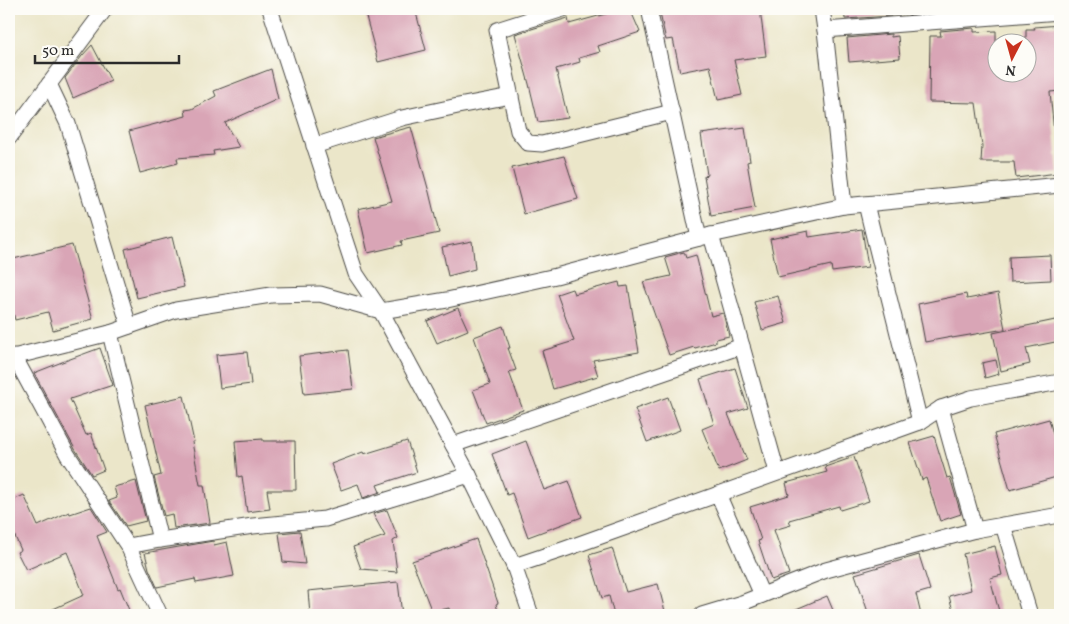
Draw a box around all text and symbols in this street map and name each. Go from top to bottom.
scale bar [35,32,179,64]
north arrow [986,32,1036,82]
text: 50 m [42,41,74,62]
text: N [1005,59,1017,79]

